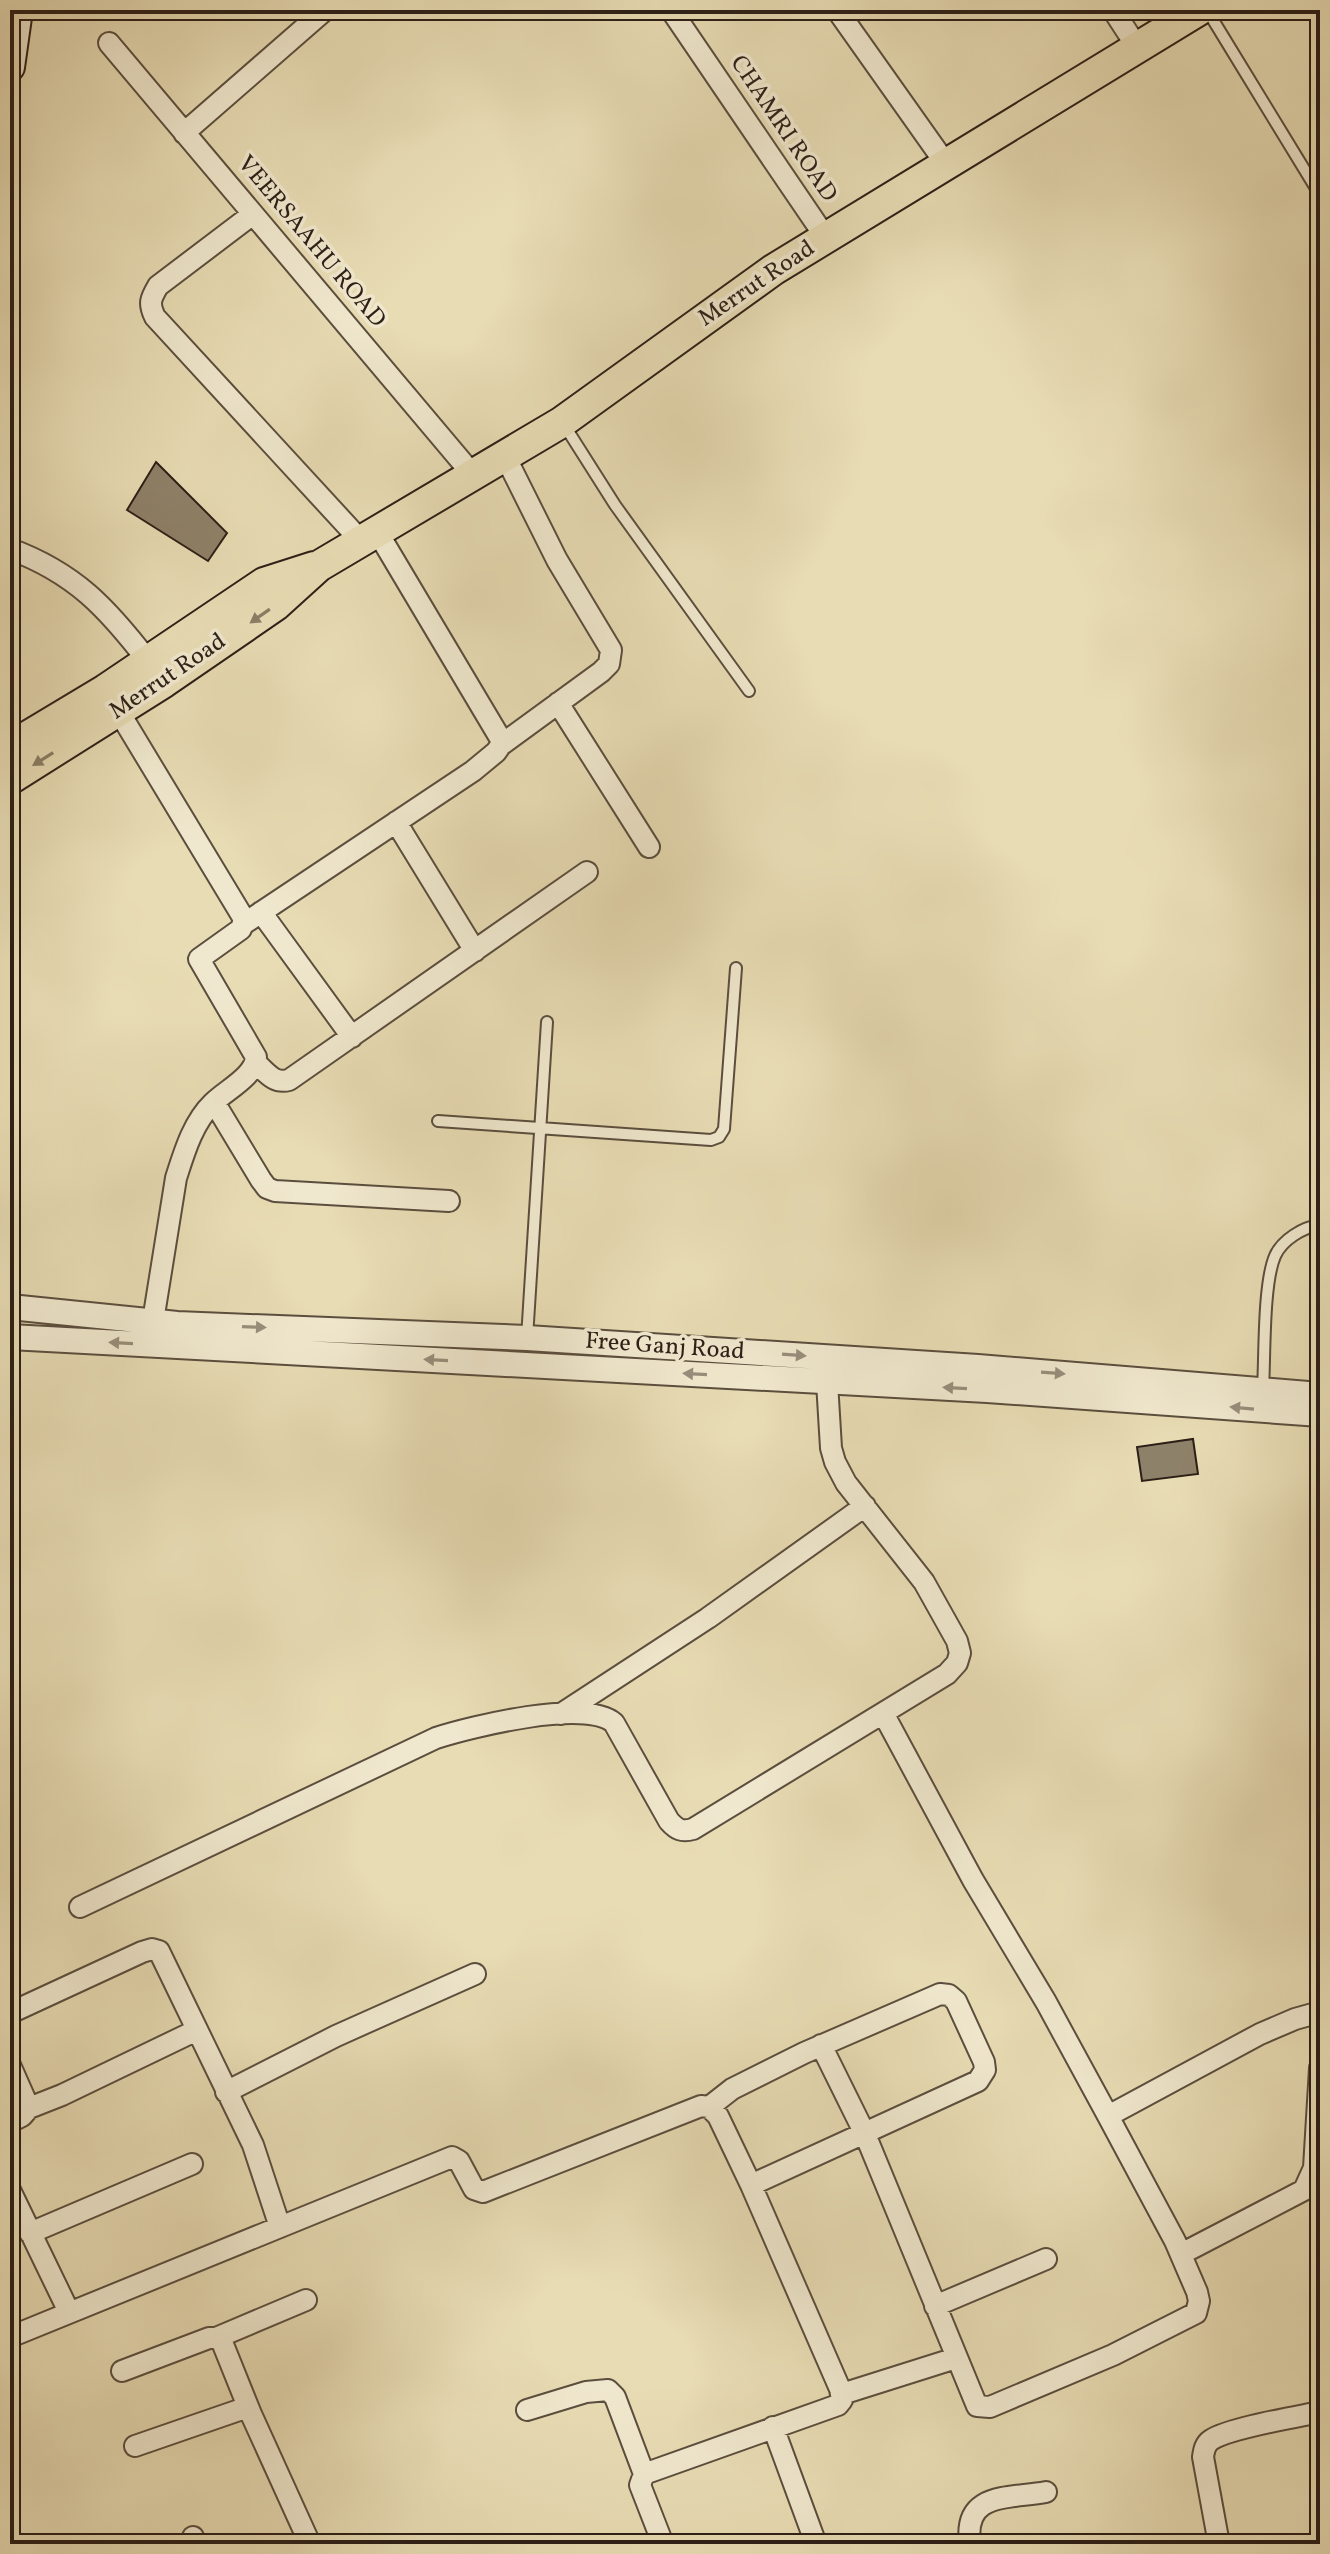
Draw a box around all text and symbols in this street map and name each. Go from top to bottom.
street label: CHAMRI ROAD [721,49,845,209]
street label: VEERSAAHU ROAD [229,148,393,336]
street label: Merrut Road [692,232,822,336]
one-way arrow [249,608,270,623]
street label: Merrut Road [103,625,233,729]
one-way arrow [32,751,54,765]
one-way arrow [242,1321,267,1334]
street label: Free Ganj Road [584,1324,746,1370]
one-way arrow [108,1336,133,1349]
one-way arrow [782,1349,807,1362]
one-way arrow [423,1353,448,1366]
one-way arrow [1041,1367,1066,1380]
one-way arrow [682,1368,707,1381]
one-way arrow [942,1381,967,1394]
one-way arrow [1229,1401,1254,1414]

